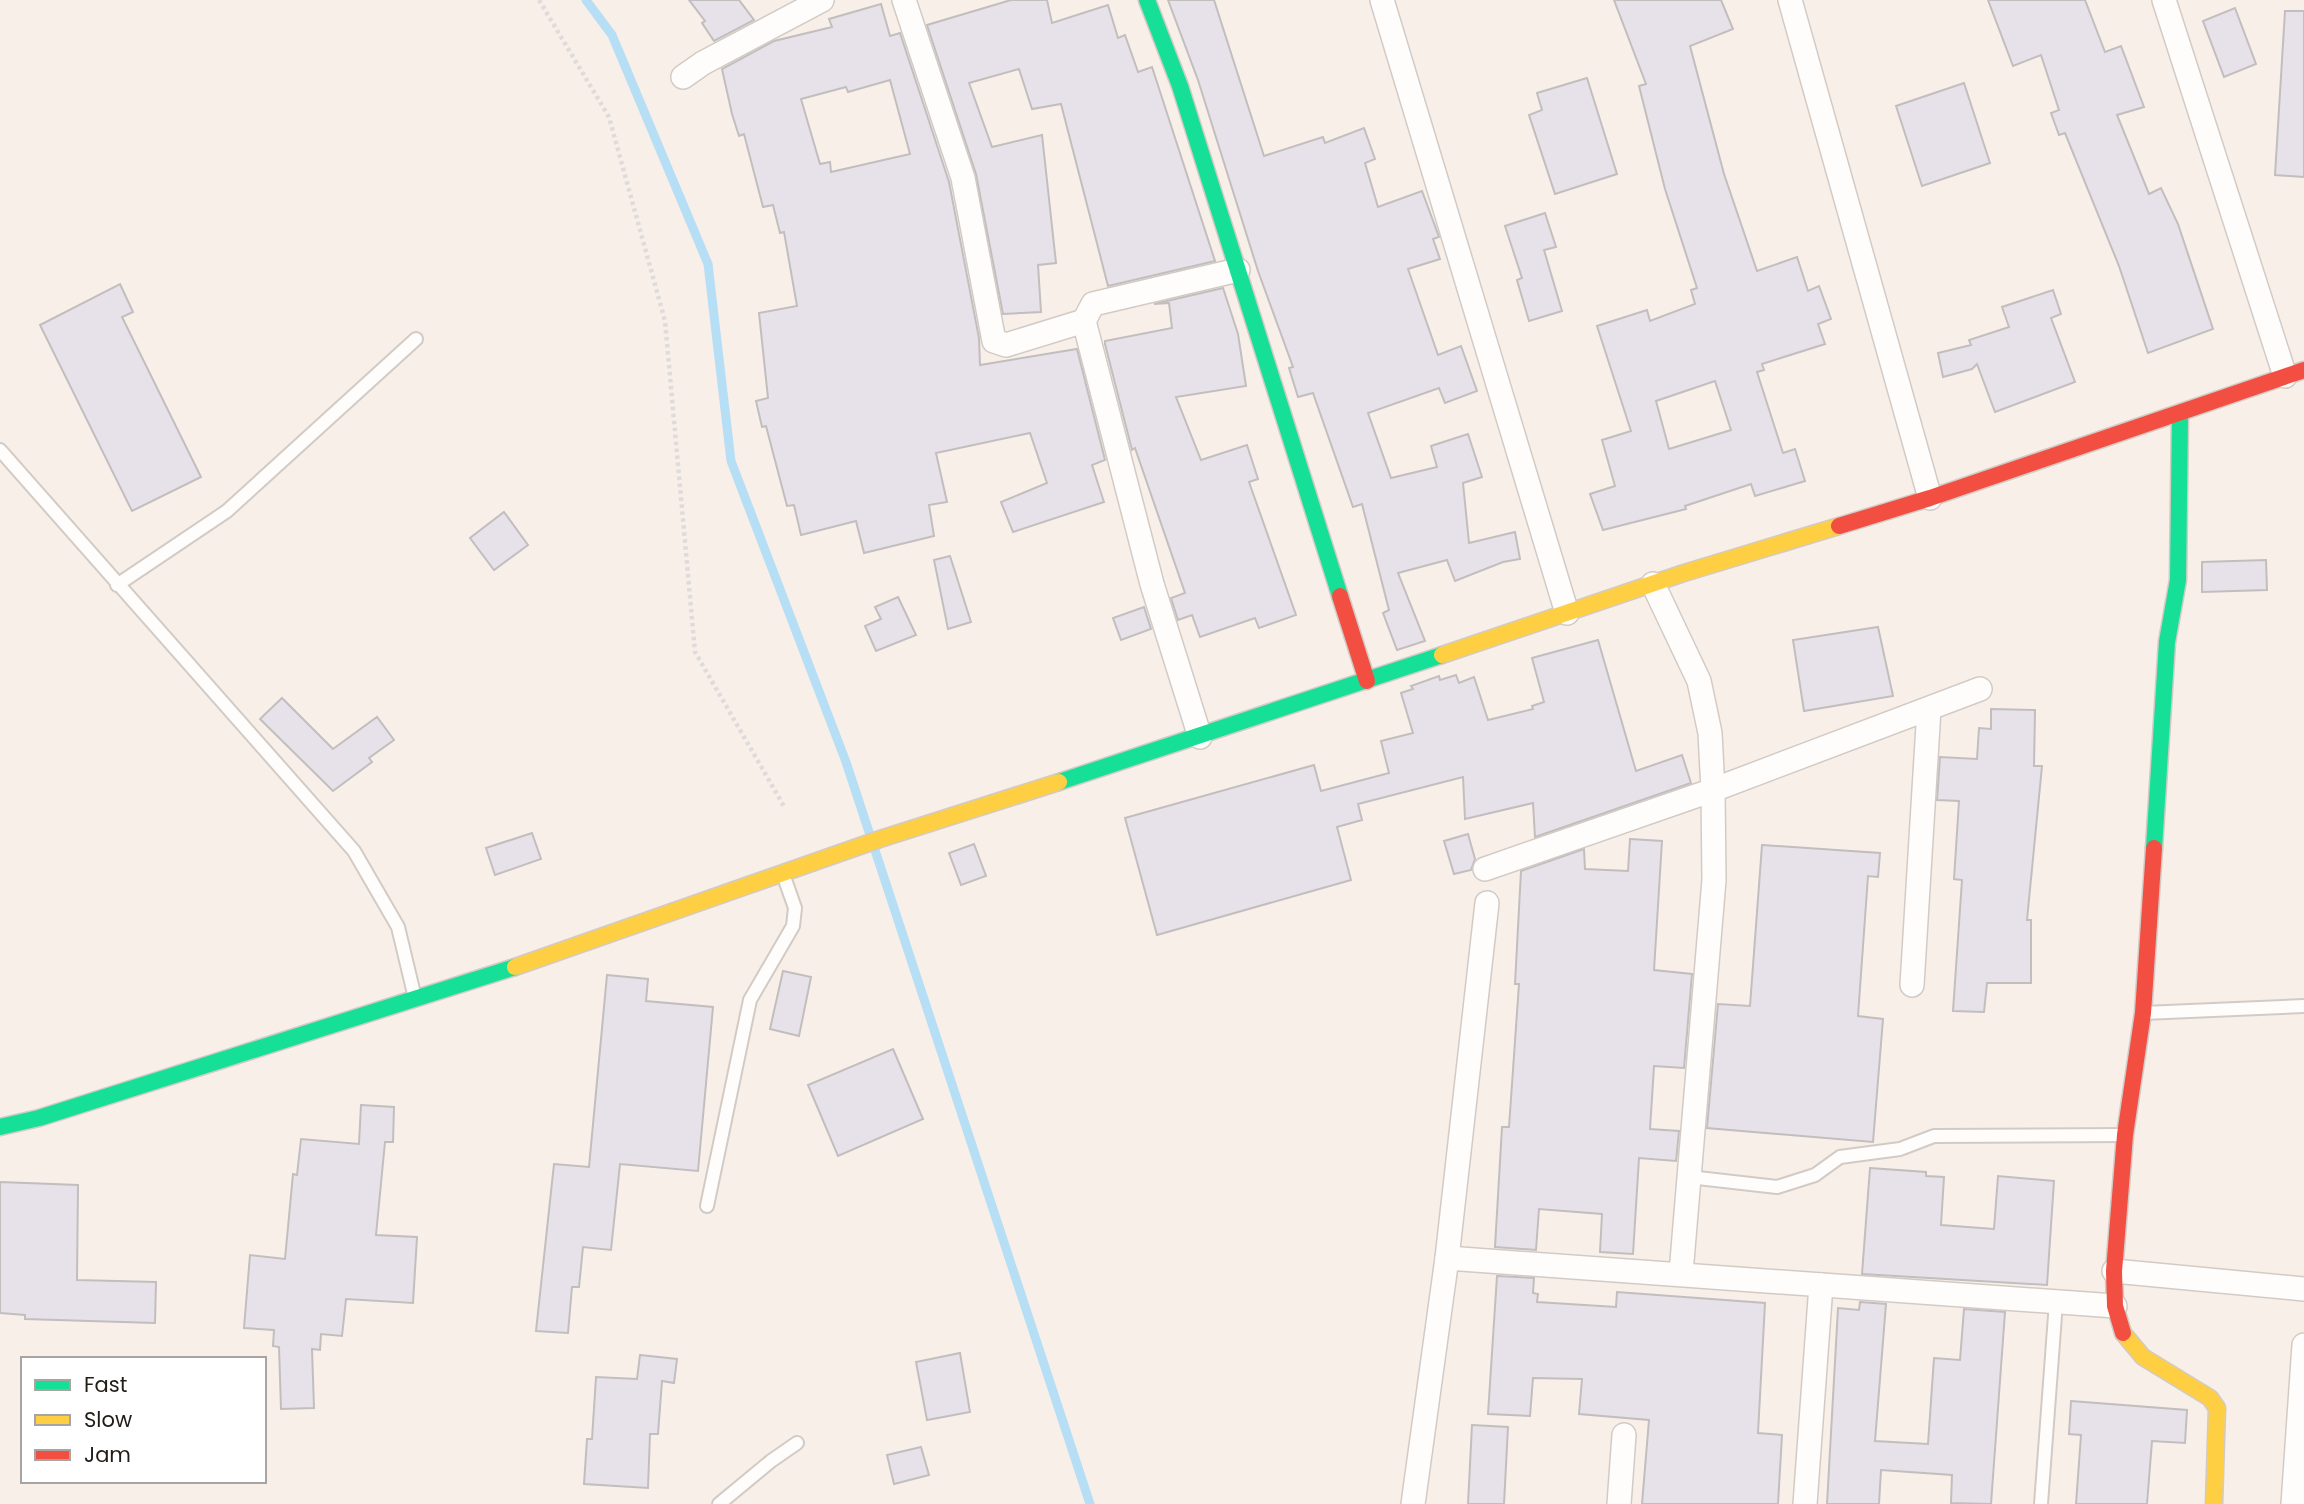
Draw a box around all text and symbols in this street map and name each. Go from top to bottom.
legend [21,1357,266,1483]
text: Fast [84,1370,127,1399]
text: Slow [84,1405,132,1434]
text: Jam [84,1440,131,1469]

